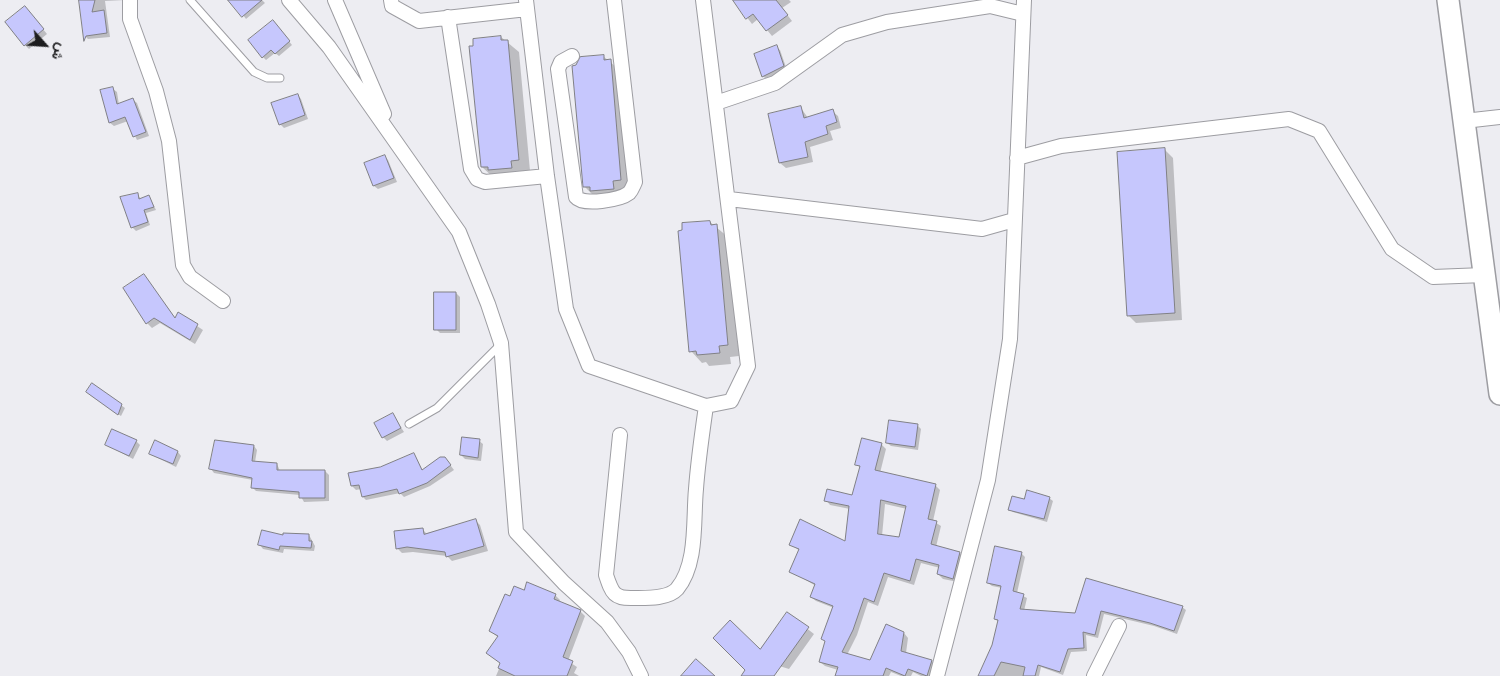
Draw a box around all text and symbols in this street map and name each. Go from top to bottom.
north arrow [20,20,70,70]
text: ش [48,40,70,63]

